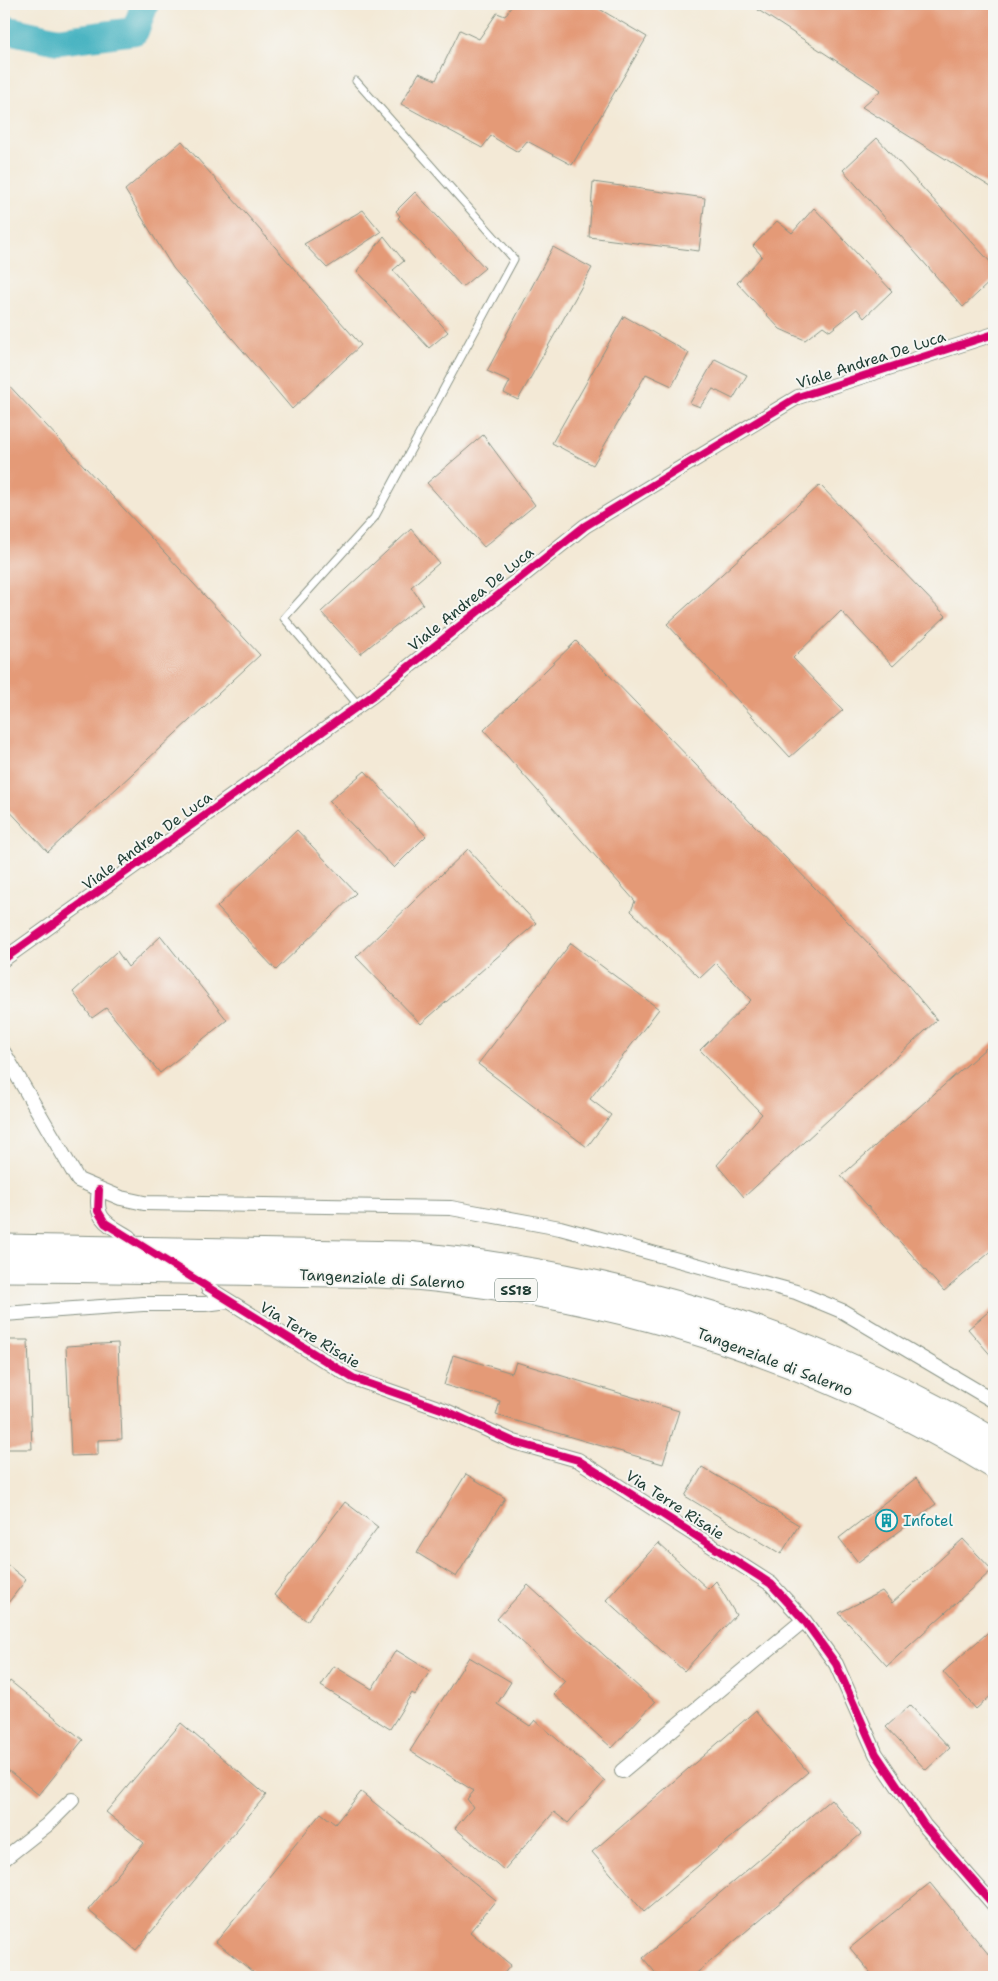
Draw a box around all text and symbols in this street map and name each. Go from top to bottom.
street label: Viale Andrea De Luca [794,326,949,394]
street label: Viale Andrea De Luca [404,542,538,656]
street label: Viale Andrea De Luca [78,787,216,895]
street label: Tangenziale di Salerno [299,1265,465,1293]
road number: SS18 [495,1278,537,1302]
street label: Via Terre Risaie [256,1297,364,1373]
street label: Tangenziale di Salerno [694,1323,856,1401]
street label: Via Terre Risaie [622,1466,728,1544]
building icon: Infotel [875,1509,899,1533]
place label: Infotel [903,1511,953,1531]

